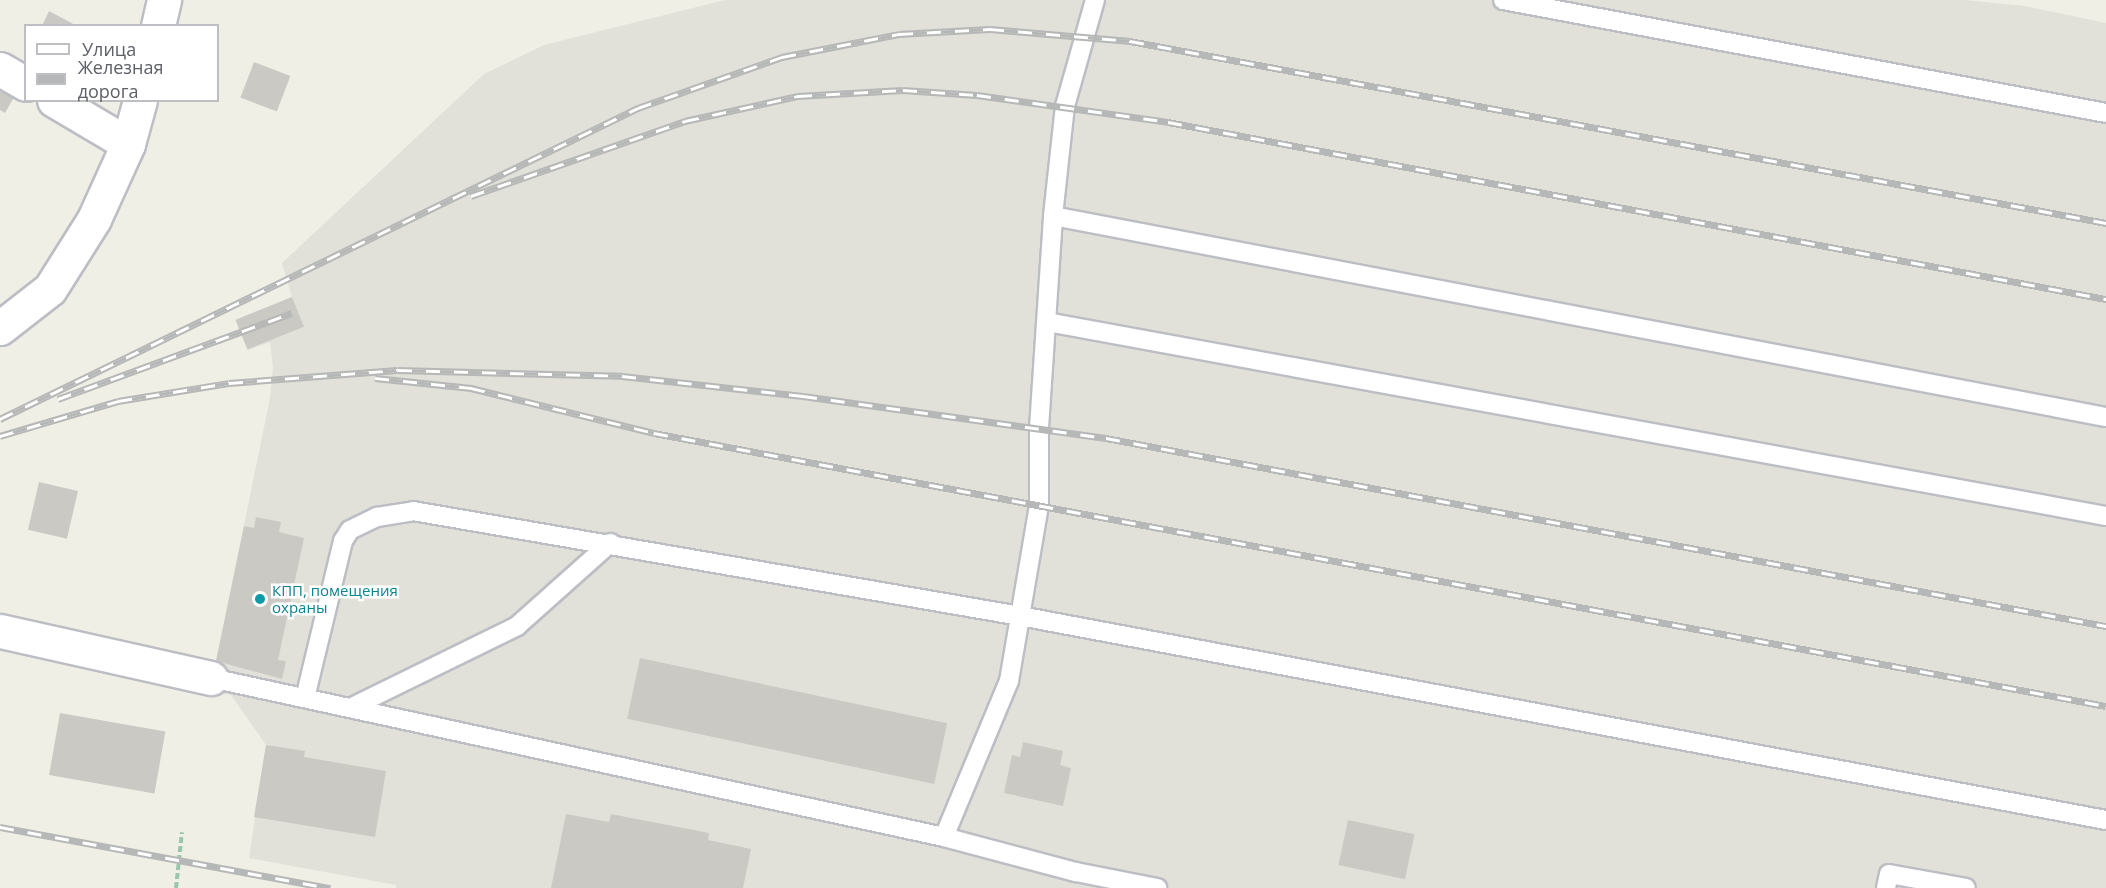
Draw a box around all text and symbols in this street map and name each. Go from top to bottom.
legend [24,24,219,102]
text: Улица [82,37,136,61]
text: Железная дорога [78,55,163,103]
place label: КПП, помещения охраны [272,581,398,616]
marker: КПП, помещения охраны [253,592,267,606]

